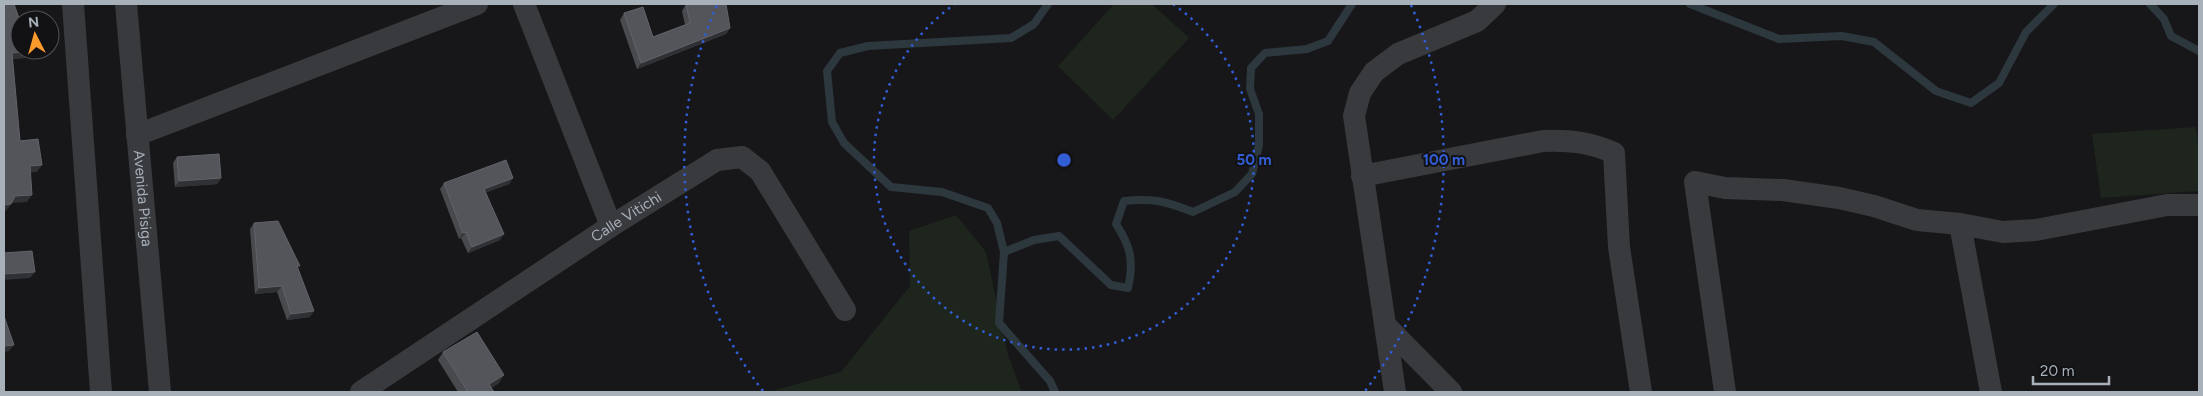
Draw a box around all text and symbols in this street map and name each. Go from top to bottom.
north arrow [10,10,60,60]
text: N [27,14,40,32]
street label: Avenida Pisiga [130,149,156,247]
centre of rings [1055,151,1073,169]
text: 50 m [1236,151,1272,169]
text: 100 m [1423,151,1465,169]
street label: Calle Vitichi [588,188,665,246]
scale bar [2033,354,2109,386]
text: 20 m [2040,362,2074,380]

